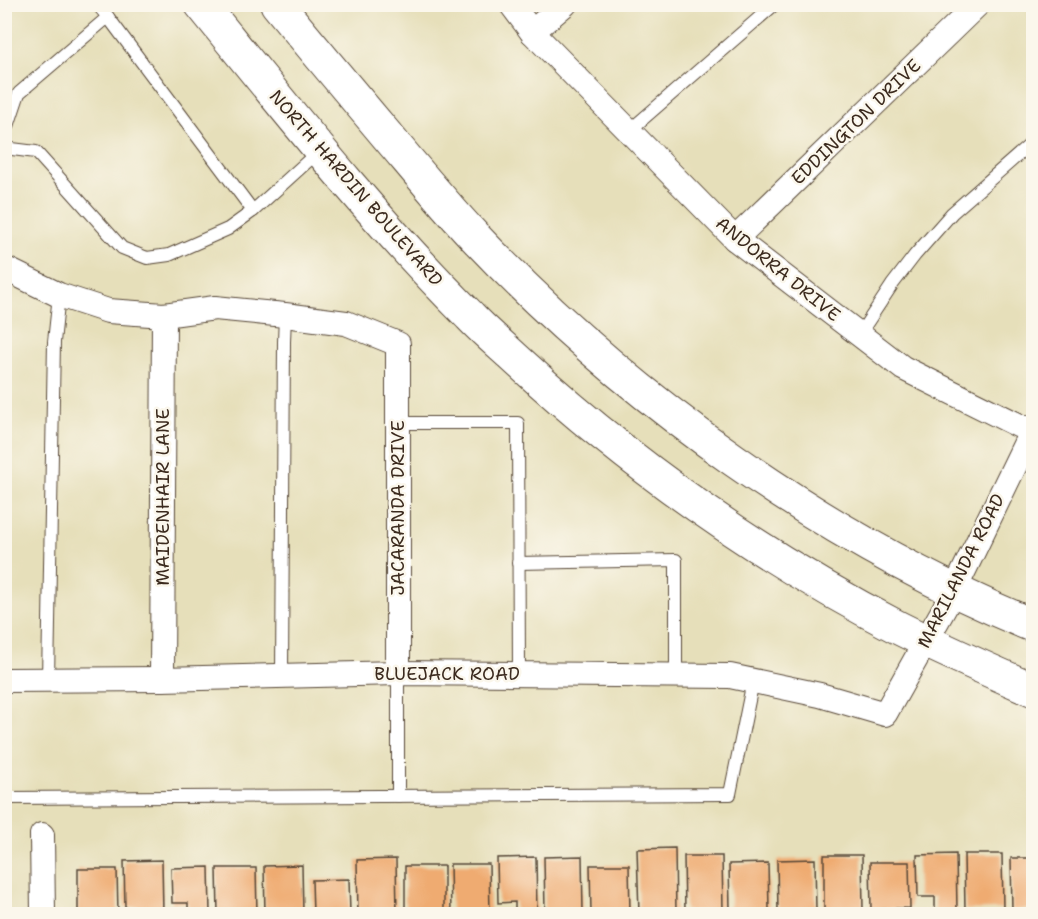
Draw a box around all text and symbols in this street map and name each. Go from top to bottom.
street label: EDDINGTON DRIVE [786,54,926,190]
street label: NORTH HARDIN BOULEVARD [264,85,448,291]
street label: ANDORRA DRIVE [711,211,845,327]
street label: MAIDENHAIR LANE [151,408,175,586]
street label: JACARANDA DRIVE [386,420,410,596]
street label: MARILANDA ROAD [912,490,1010,652]
street label: BLUEJACK ROAD [374,662,520,686]

